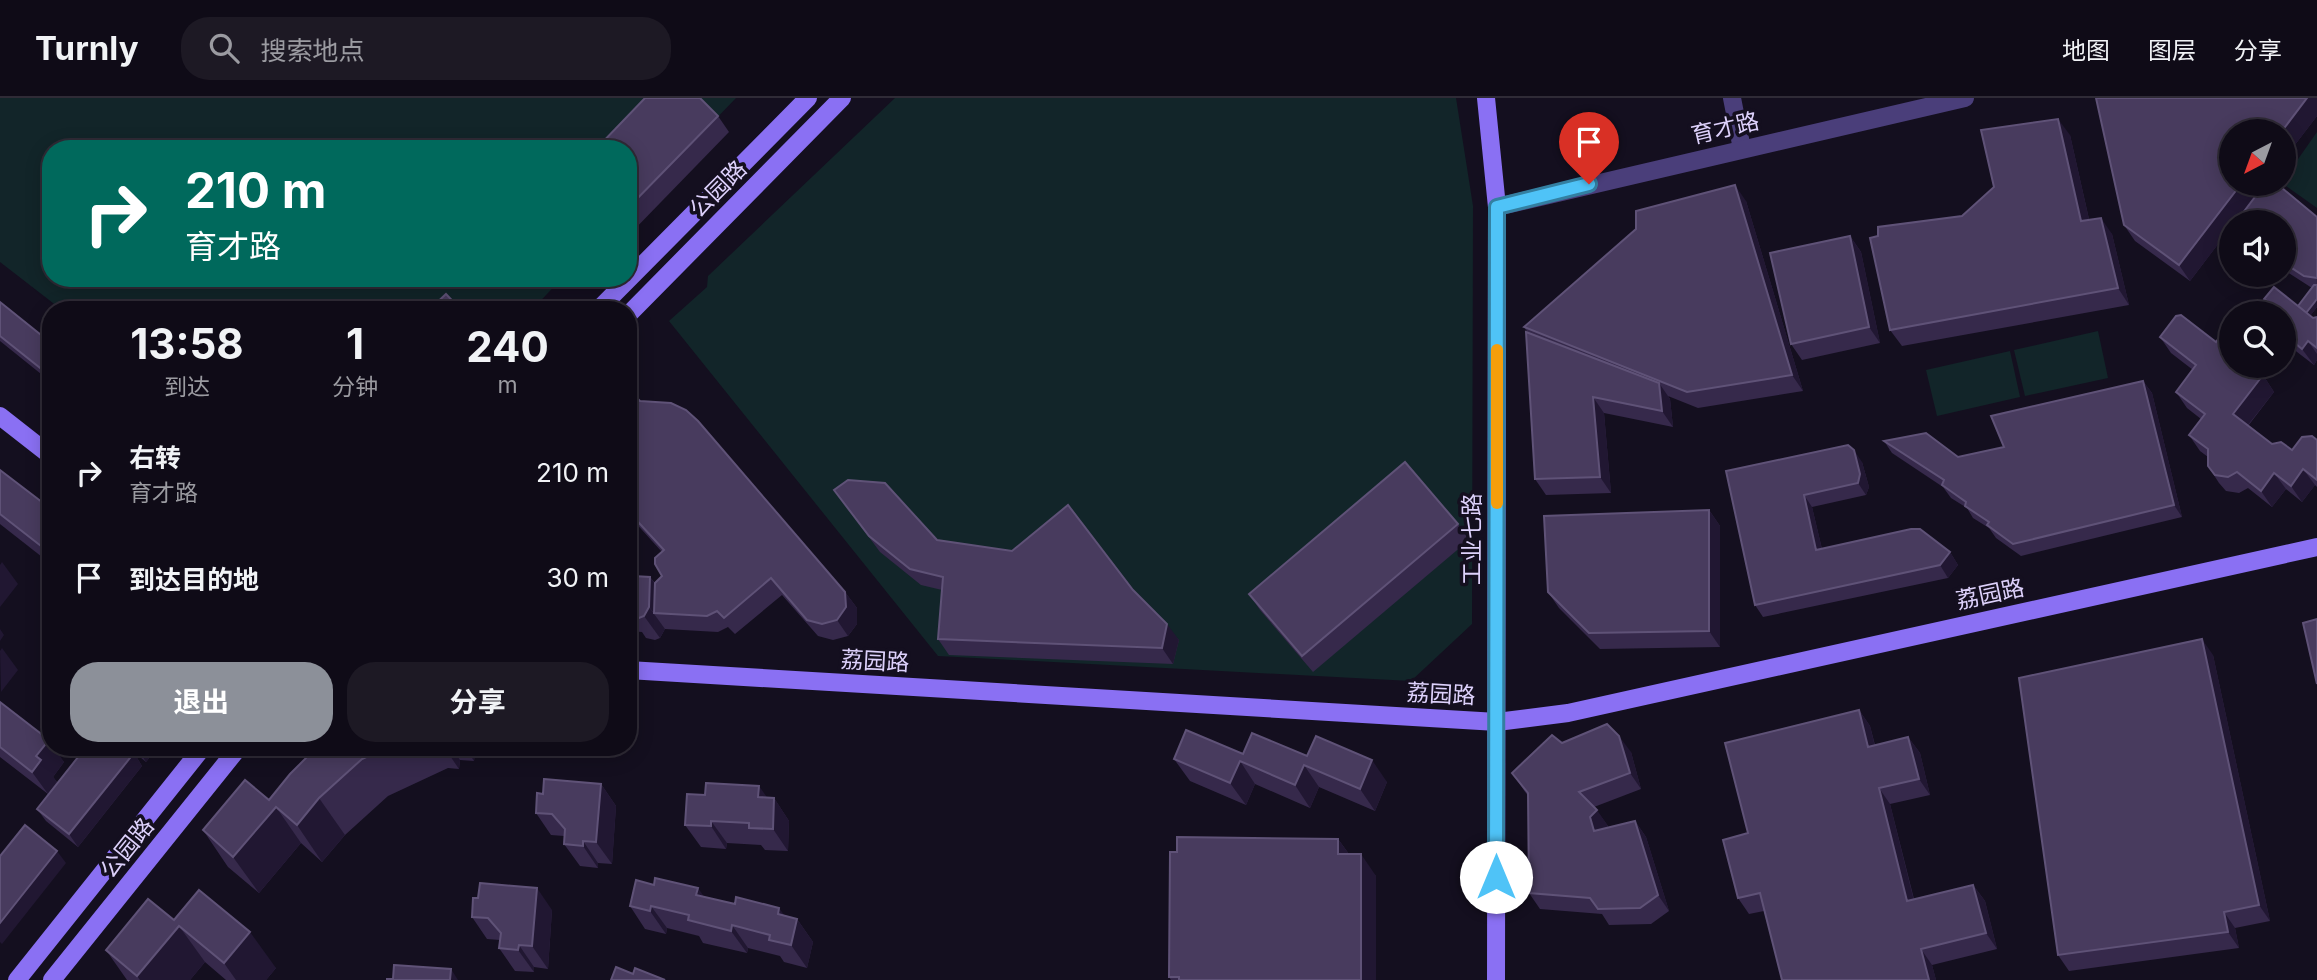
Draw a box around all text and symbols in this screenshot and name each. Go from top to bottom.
search box [181,17,671,80]
text: Turnly [35,28,139,68]
icon: search [205,29,243,67]
text: 搜索地点 [261,35,365,66]
text: 地图 [2062,36,2110,65]
text: 图层 [2148,36,2196,65]
text: 分享 [2234,36,2282,65]
street label: 育才路 [1688,107,1762,149]
pin [1559,112,1619,184]
north arrow [2219,119,2296,196]
map controls [2219,119,2296,378]
icon: arrive [1570,123,1608,161]
street label: 公园路 [684,155,752,223]
text: 210 m [185,161,326,220]
icon: right [70,168,161,259]
button: sound [2219,210,2296,287]
text: 育才路 [185,227,281,266]
button: search [2219,301,2296,378]
text: 13:58 [130,318,244,369]
text: 1 [346,318,364,369]
text: 240 [466,321,549,372]
text: m [497,371,518,399]
text: 到达 [164,373,210,401]
text: 分钟 [332,373,378,401]
text: 右转 [129,442,181,473]
icon: right [70,454,108,492]
text: 210 m [536,457,609,488]
text: 育才路 [129,479,198,507]
street label: 工业七路 [1458,493,1486,585]
icon: arrive [70,559,108,597]
text: 30 m [546,562,609,593]
text: 到达目的地 [129,564,259,595]
street label: 荔园路 [1953,573,2027,615]
street label: 荔园路 [840,645,910,677]
button: 退出 [70,662,333,742]
button: 分享 [347,662,609,742]
street label: 荔园路 [1406,678,1476,710]
street label: 公园路 [94,812,160,884]
position arrow [1459,840,1533,914]

